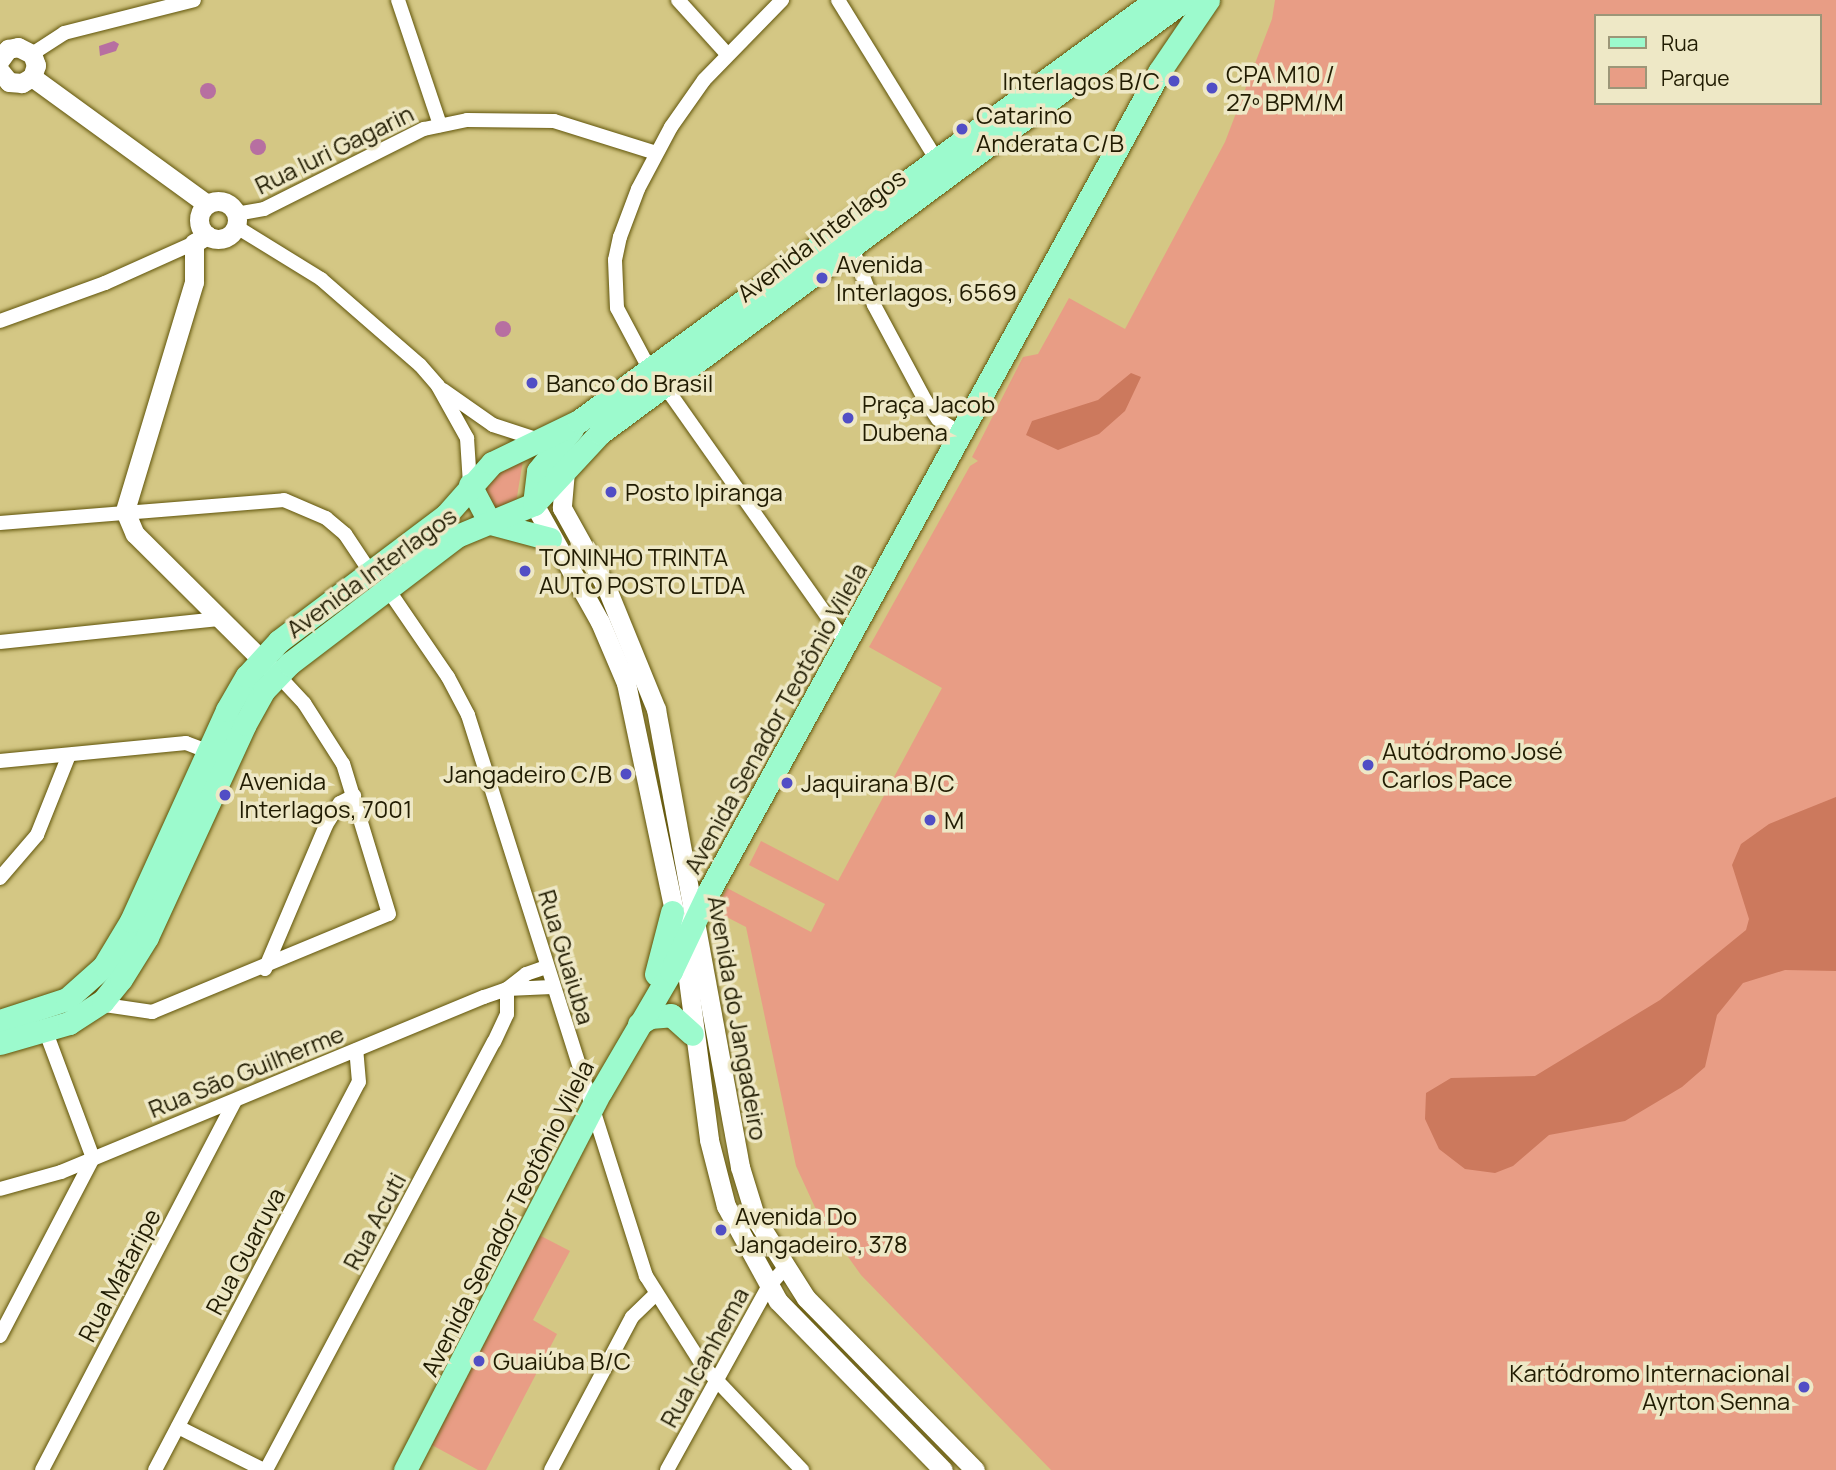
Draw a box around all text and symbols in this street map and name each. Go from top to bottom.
legend [1594,14,1822,105]
text: Rua [1661,29,1698,57]
place label: CPA M10 / 27º BPM/M [1226,60,1344,116]
text: Parque [1661,64,1730,92]
place label: Interlagos B/C [1003,67,1160,95]
marker: Interlagos B/C [1166,73,1182,89]
marker: CPA M10 / 27º BPM/M [1204,80,1220,96]
street label: Rua Iuri Gagarin [250,98,418,200]
place label: Catarino Anderata C/B [976,101,1124,157]
marker: Catarino Anderata C/B [954,121,970,137]
street label: Avenida Interlagos [731,162,911,308]
place label: Avenida Interlagos, 6569 [836,250,1017,306]
marker: Avenida Interlagos, 6569 [814,270,830,286]
place label: Banco do Brasil [546,369,713,397]
marker: Banco do Brasil [524,375,540,391]
place label: Praça Jacob Dubena [862,390,995,446]
marker: Praça Jacob Dubena [840,410,856,426]
place label: Posto Ipiranga [625,478,783,506]
marker: Posto Ipiranga [603,484,619,500]
street label: Avenida Interlagos [280,501,462,643]
place label: TONINHO TRINTA AUTO POSTO LTDA [539,543,745,599]
street label: Avenida Senador Teotônio Vilela [677,558,873,878]
marker: TONINHO TRINTA AUTO POSTO LTDA [517,563,533,579]
place label: Autódromo José Carlos Pace [1382,737,1563,793]
marker: Autódromo José Carlos Pace [1360,757,1376,773]
place label: Jangadeiro C/B [443,760,612,788]
marker: Jangadeiro C/B [618,766,634,782]
place label: Avenida Interlagos, 7001 [239,767,412,823]
place label: Jaquirana B/C [801,769,955,797]
marker: Jaquirana B/C [779,775,795,791]
marker: Avenida Interlagos, 7001 [217,787,233,803]
place label: M [944,806,964,834]
marker: M [922,812,938,828]
street label: Rua Guaiuba [533,886,601,1028]
street label: Avenida do Jangadeiro [702,893,774,1143]
street label: Rua São Guilherme [144,1019,348,1123]
street label: Avenida Senador Teotônio Vilela [415,1055,599,1381]
street label: Rua Acuti [337,1168,411,1274]
street label: Rua Guaruva [199,1183,291,1319]
place label: Avenida Do Jangadeiro, 378 [735,1202,908,1258]
street label: Rua Mataripe [72,1204,166,1346]
marker: Avenida Do Jangadeiro, 378 [713,1222,729,1238]
street label: Rua Icanhema [654,1282,754,1432]
place label: Guaiúba B/C [493,1347,631,1375]
marker: Guaiúba B/C [471,1353,487,1369]
place label: Kartódromo Internacional Ayrton Senna [1509,1359,1790,1415]
marker: Kartódromo Internacional Ayrton Senna [1796,1379,1812,1395]

